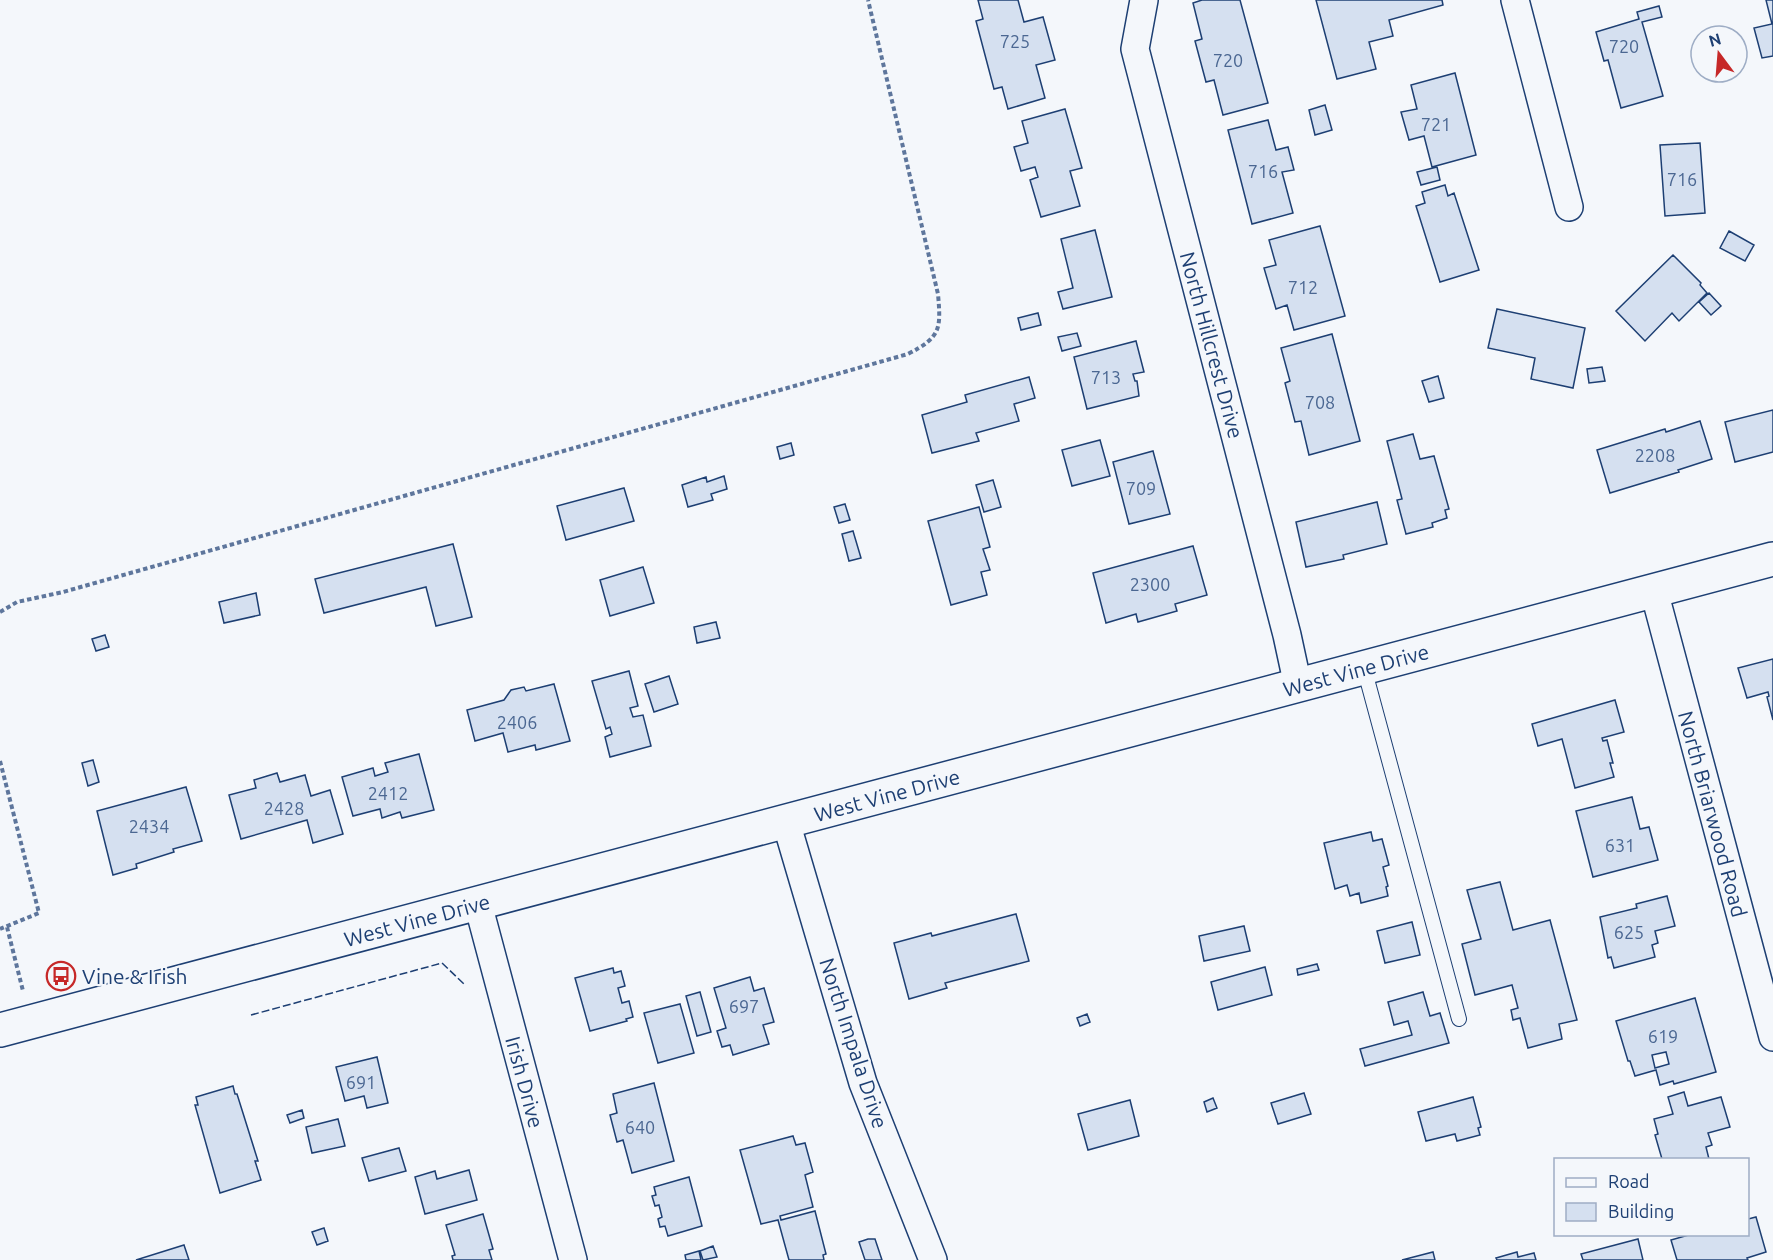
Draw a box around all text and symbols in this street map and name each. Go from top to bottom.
north arrow [1689,24,1749,84]
text: N [1707,29,1723,50]
house number: 725 [1000,31,1030,51]
house number: 720 [1609,36,1639,56]
house number: 720 [1213,50,1243,70]
house number: 721 [1421,114,1451,134]
house number: 716 [1248,161,1278,181]
house number: 716 [1667,169,1697,189]
street label: North Hillcrest Drive [1176,249,1248,441]
house number: 712 [1288,277,1318,297]
house number: 713 [1091,367,1121,387]
house number: 708 [1305,392,1335,412]
house number: 2208 [1635,445,1675,465]
house number: 709 [1126,478,1156,498]
house number: 2300 [1130,574,1170,594]
street label: West Vine Drive [1280,639,1432,701]
street label: North Briarwood Road [1674,708,1752,920]
house number: 2406 [497,712,537,732]
street label: West Vine Drive [811,764,963,826]
house number: 2412 [368,783,408,803]
house number: 2428 [264,798,304,818]
house number: 2434 [129,816,169,836]
house number: 631 [1605,835,1635,855]
street label: West Vine Drive [341,889,493,951]
house number: 625 [1614,922,1644,942]
street label: North Impala Drive [815,955,893,1131]
bus stop icon: Vine & Irish [45,960,77,992]
place label: Vine & Irish [82,964,188,988]
house number: 697 [729,996,759,1016]
house number: 619 [1648,1026,1678,1046]
street label: Irish Drive [501,1033,549,1131]
house number: 691 [346,1072,376,1092]
house number: 640 [625,1117,655,1137]
legend [1554,1158,1749,1236]
text: Road [1608,1171,1650,1191]
text: Building [1608,1201,1674,1221]

